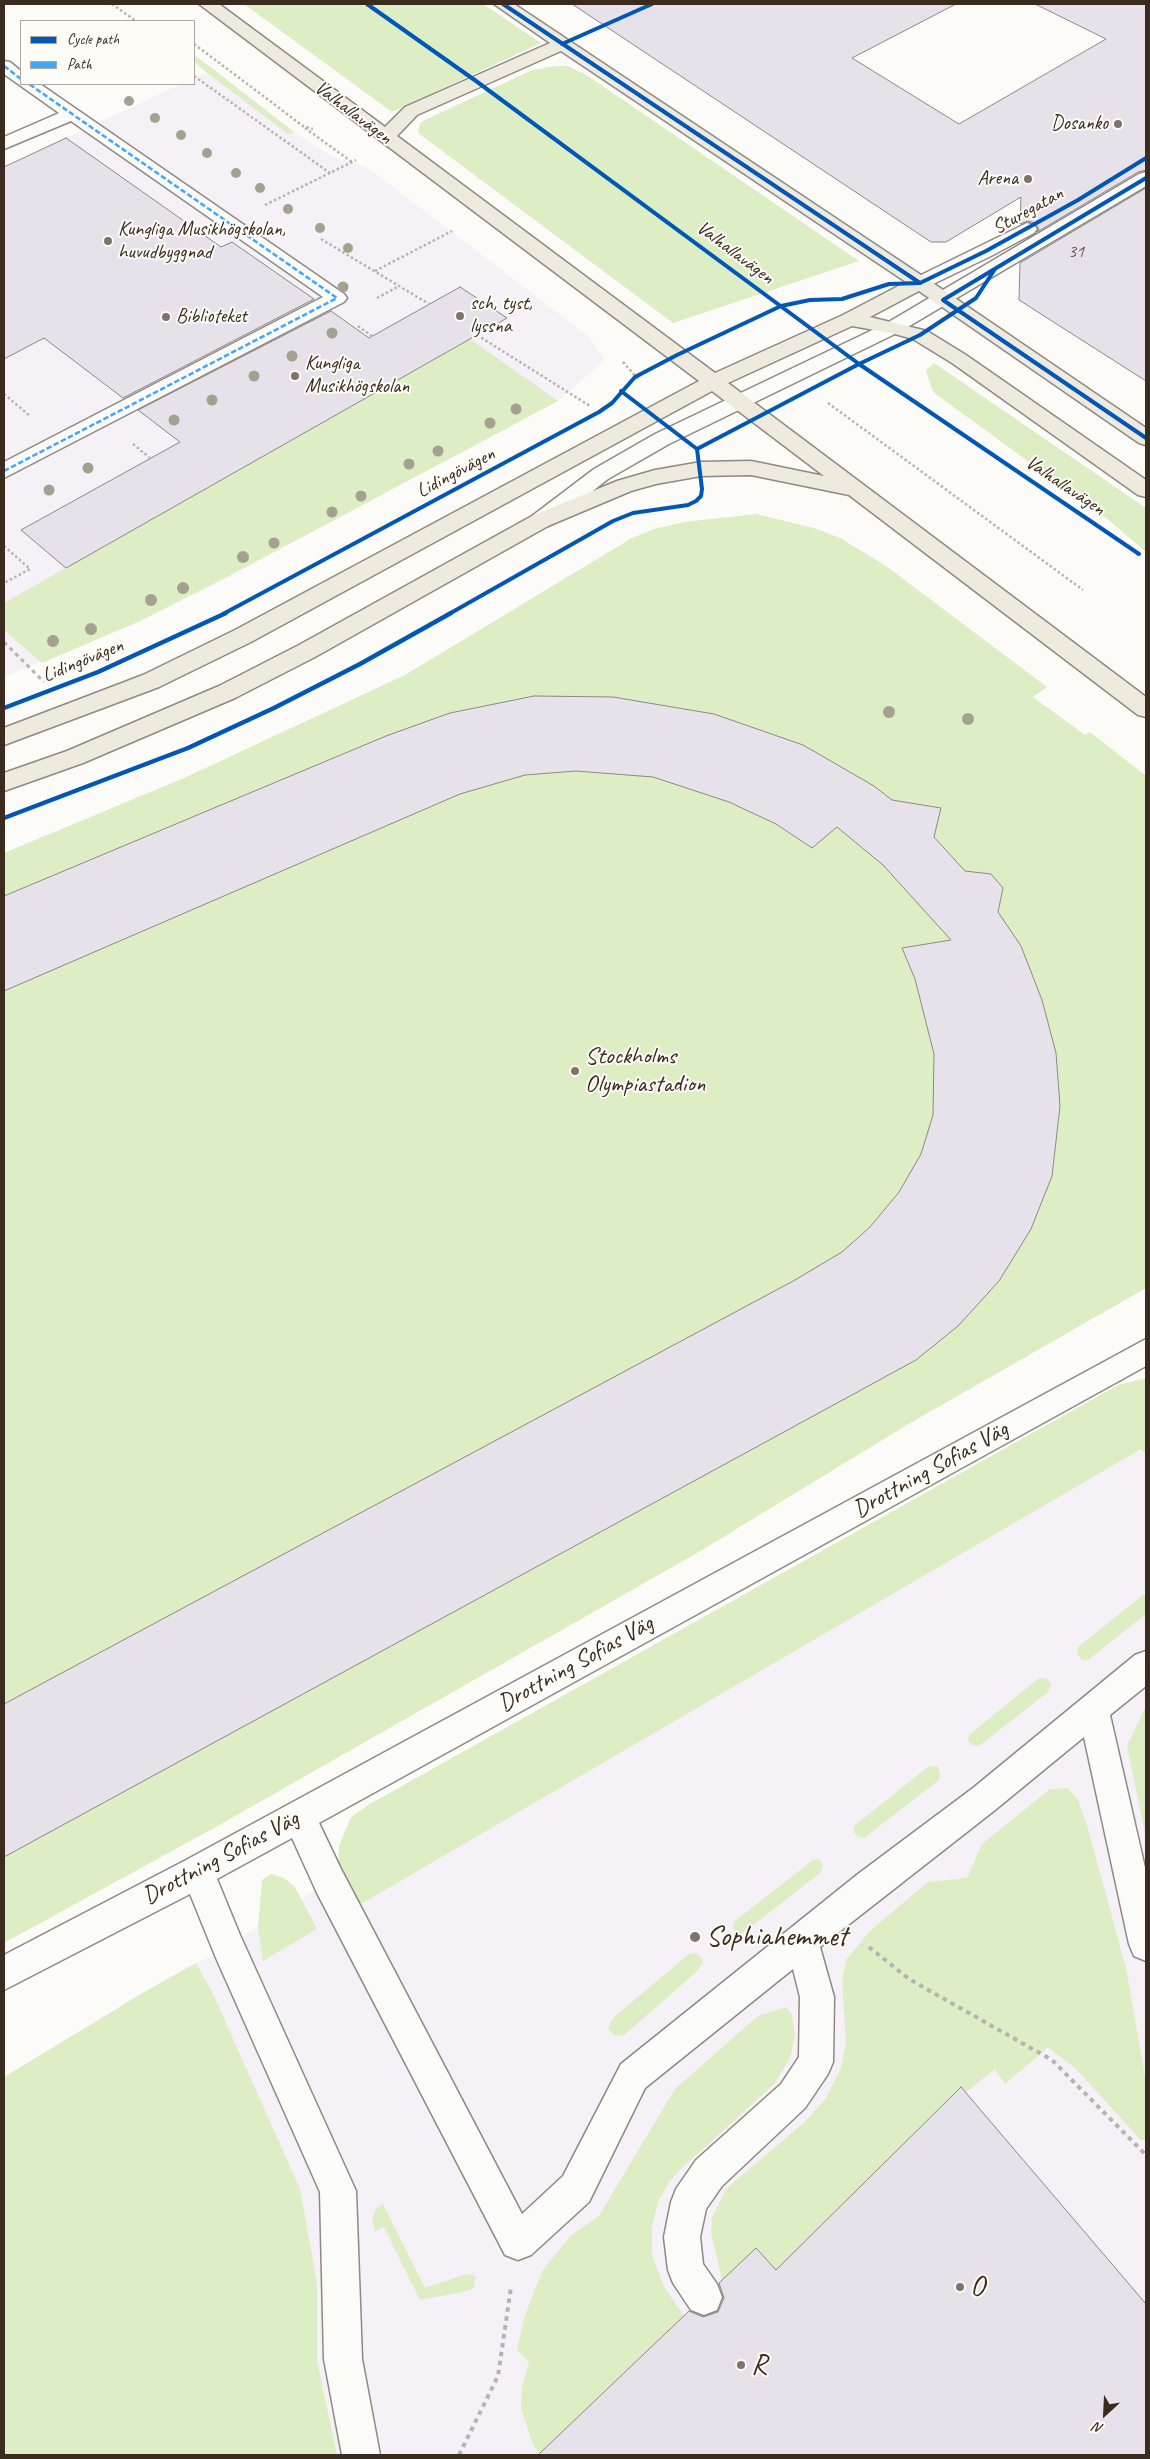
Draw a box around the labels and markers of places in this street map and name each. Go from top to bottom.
place label: Dosanko [1051,112,1108,136]
marker: Dosanko [1112,118,1124,130]
place label: Arena [977,167,1018,191]
marker: Arena [1022,173,1034,185]
place label: Kungliga Musikhögskolan, huvudbyggnad [118,218,286,265]
marker: Kungliga Musikhögskolan, huvudbyggnad [102,235,114,247]
place label: sch, tyst, lyssna [470,292,533,339]
place label: Biblioteket [176,305,247,329]
marker: sch, tyst, lyssna [454,310,466,322]
marker: Biblioteket [160,311,172,323]
place label: Kungliga Musikhögskolan [305,352,409,399]
marker: Kungliga Musikhögskolan [289,370,301,382]
place label: Stockholms Olympiastadion [585,1043,705,1099]
marker: Stockholms Olympiastadion [569,1065,581,1077]
place label: Sophiahemmet [706,1920,847,1954]
marker: Sophiahemmet [688,1930,702,1944]
place label: O [970,2270,984,2304]
marker: O [954,2281,966,2293]
place label: R [751,2348,767,2382]
marker: R [735,2359,747,2371]

